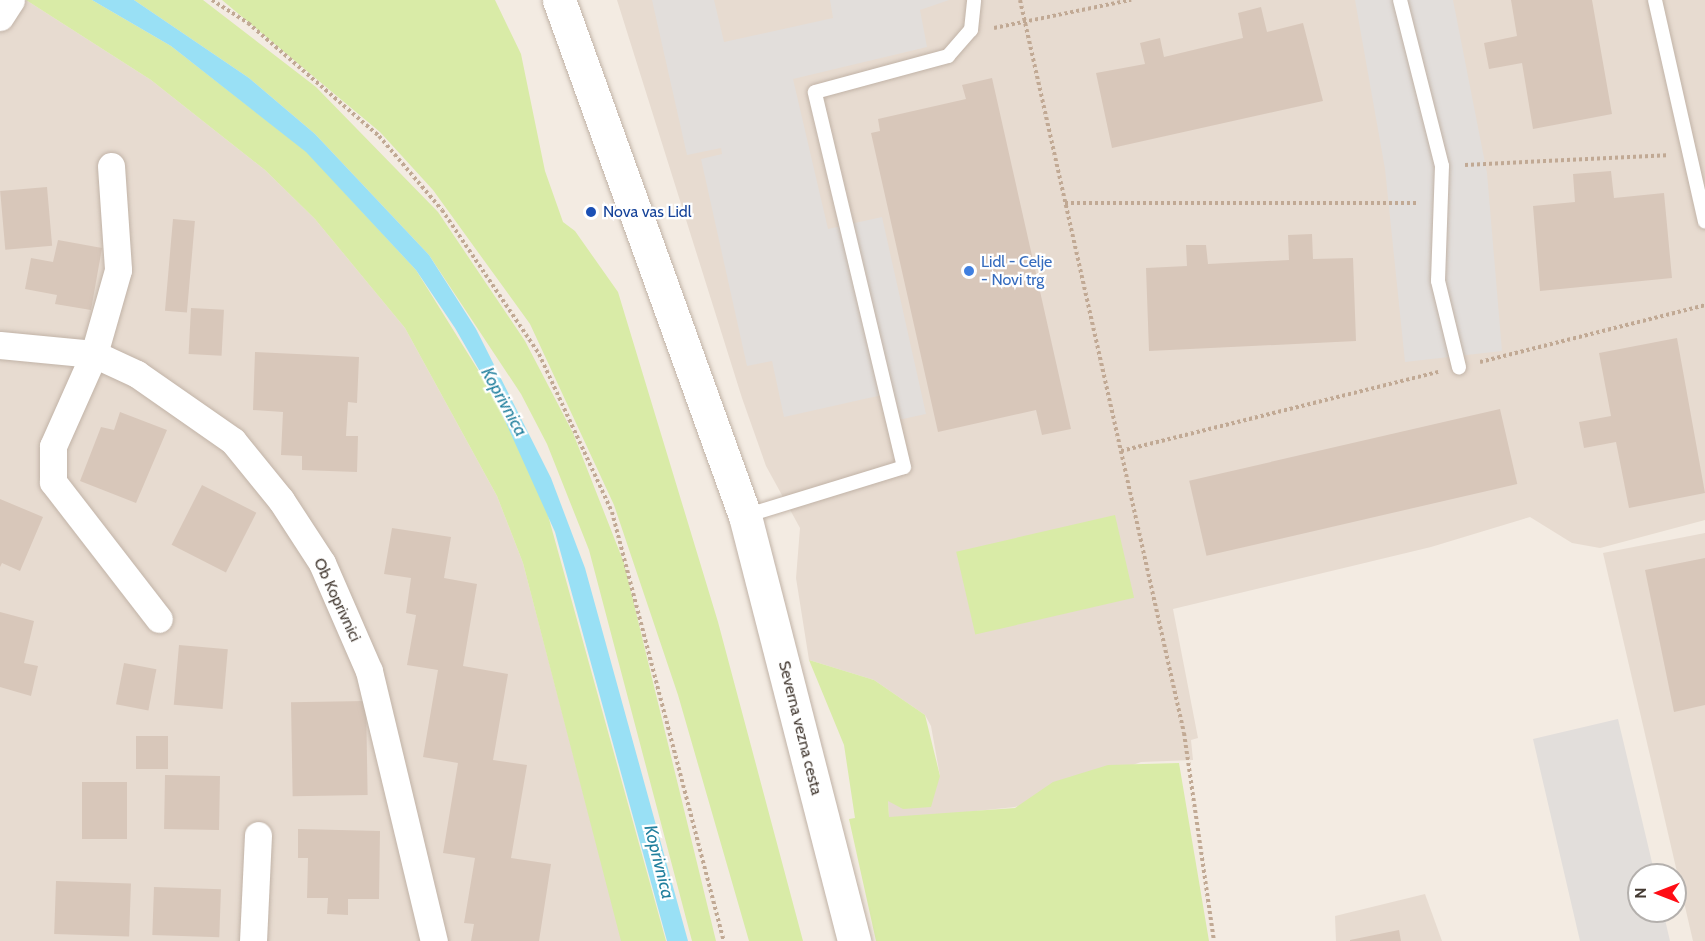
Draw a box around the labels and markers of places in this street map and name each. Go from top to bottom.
place label: Nova vas Lidl [603,202,691,222]
marker: Nova vas Lidl [584,205,598,219]
place label: Lidl - Celje - Novi trg [981,252,1052,290]
marker: Lidl - Celje - Novi trg [962,264,976,278]

